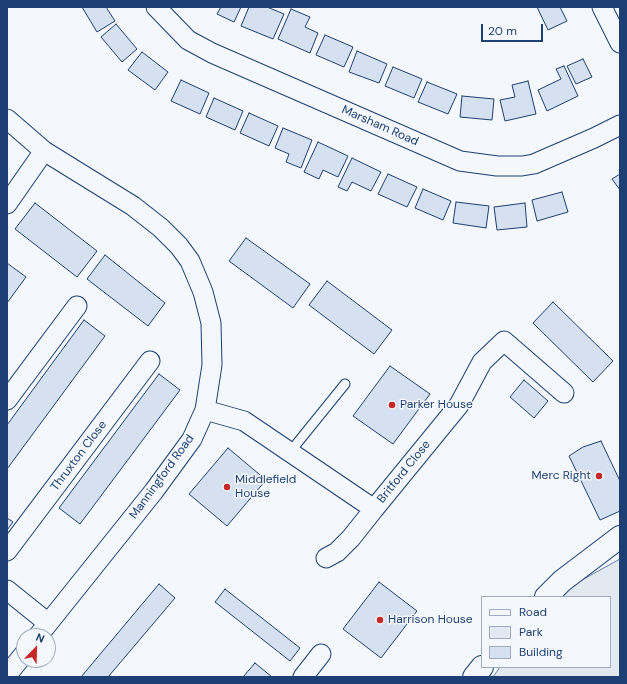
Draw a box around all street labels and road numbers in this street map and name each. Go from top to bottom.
street label: Marsham Road [339,103,421,149]
street label: Thruxton Close [48,418,110,494]
street label: Manningford Road [127,432,197,522]
street label: Britford Close [374,438,434,506]

